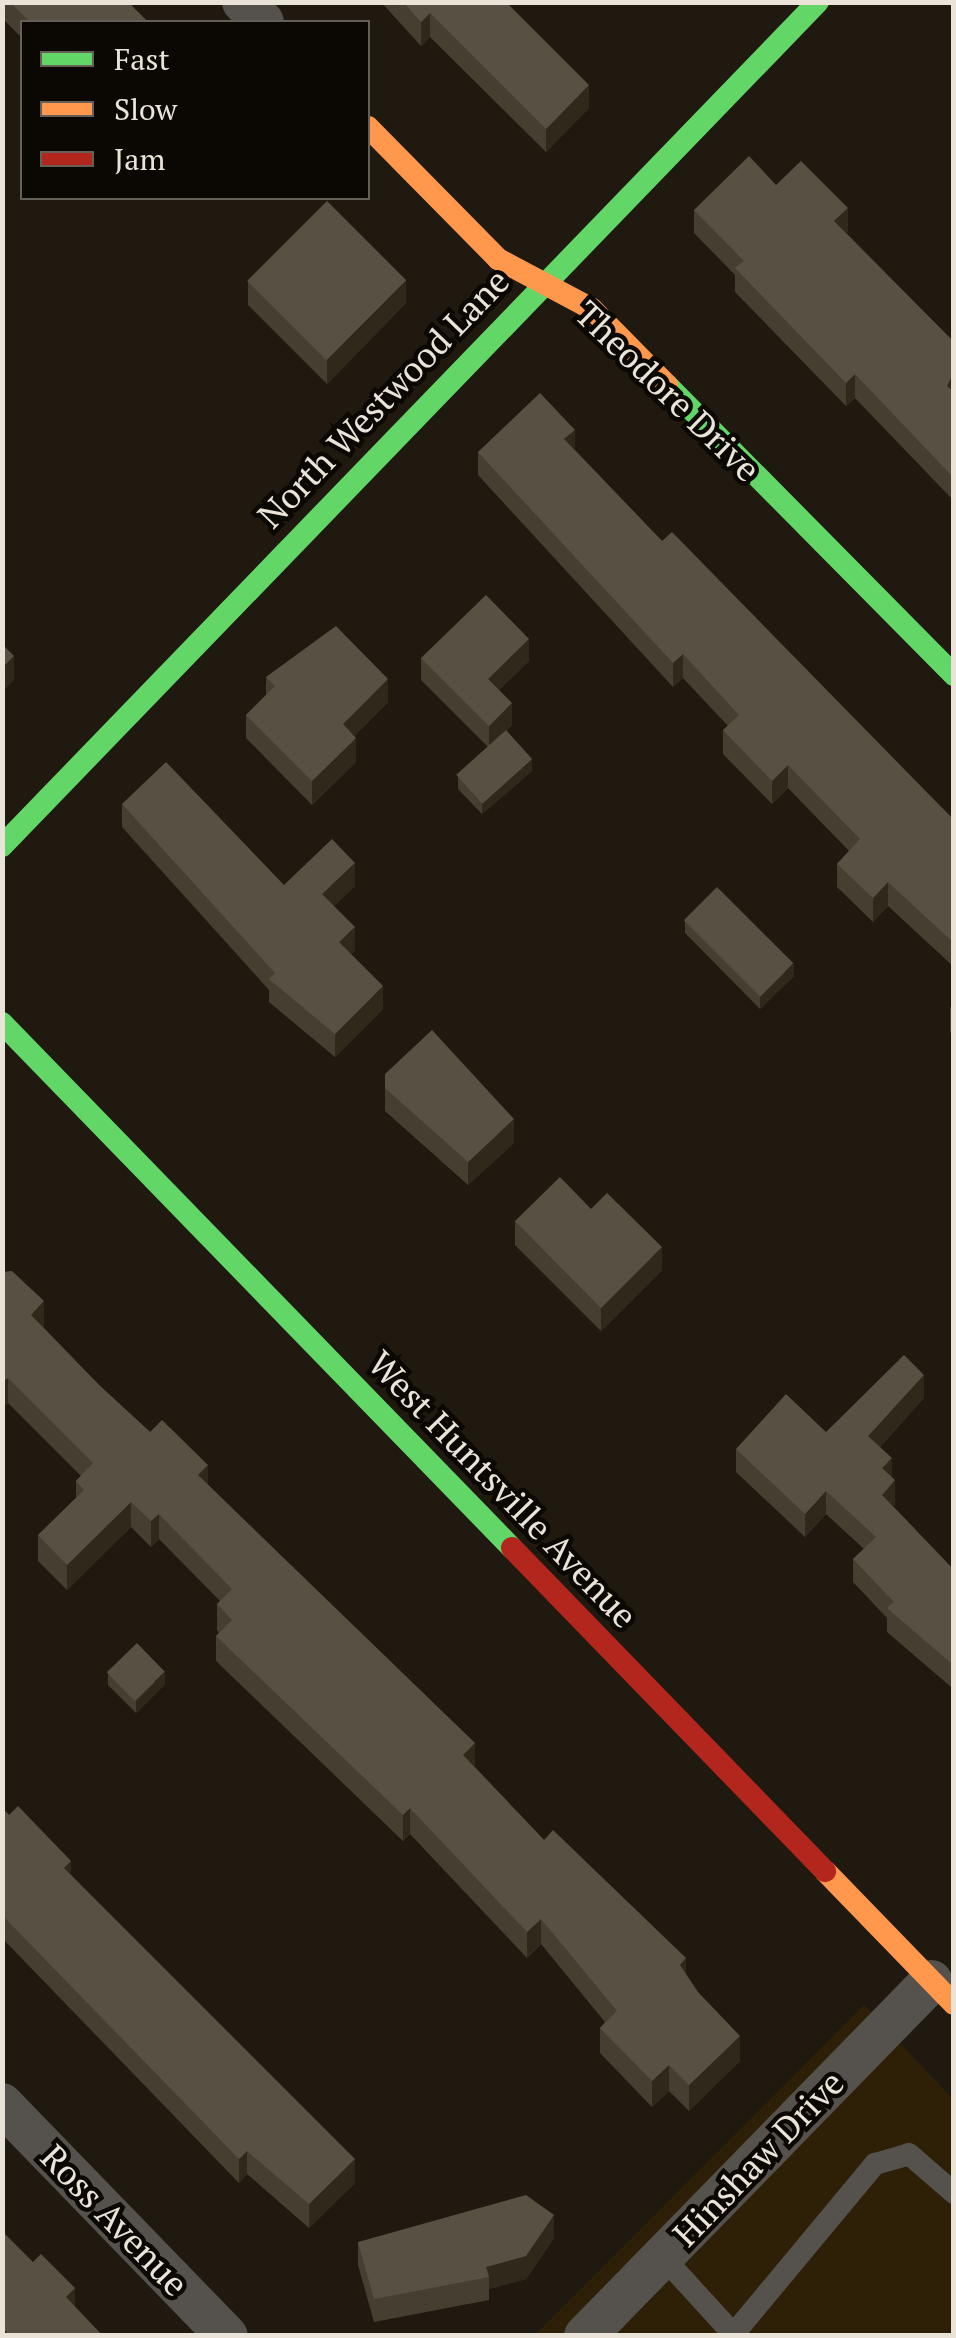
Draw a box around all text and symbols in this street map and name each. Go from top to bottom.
legend [20,20,370,200]
text: Fast [114,39,170,79]
text: Slow [114,89,177,129]
text: Jam [114,139,165,179]
street label: North Westwood Lane [249,260,517,536]
street label: Theodore Drive [567,292,769,490]
street label: West Huntsville Avenue [360,1342,646,1636]
street label: Hinshaw Drive [664,2062,852,2254]
street label: Ross Avenue [32,2135,198,2305]

